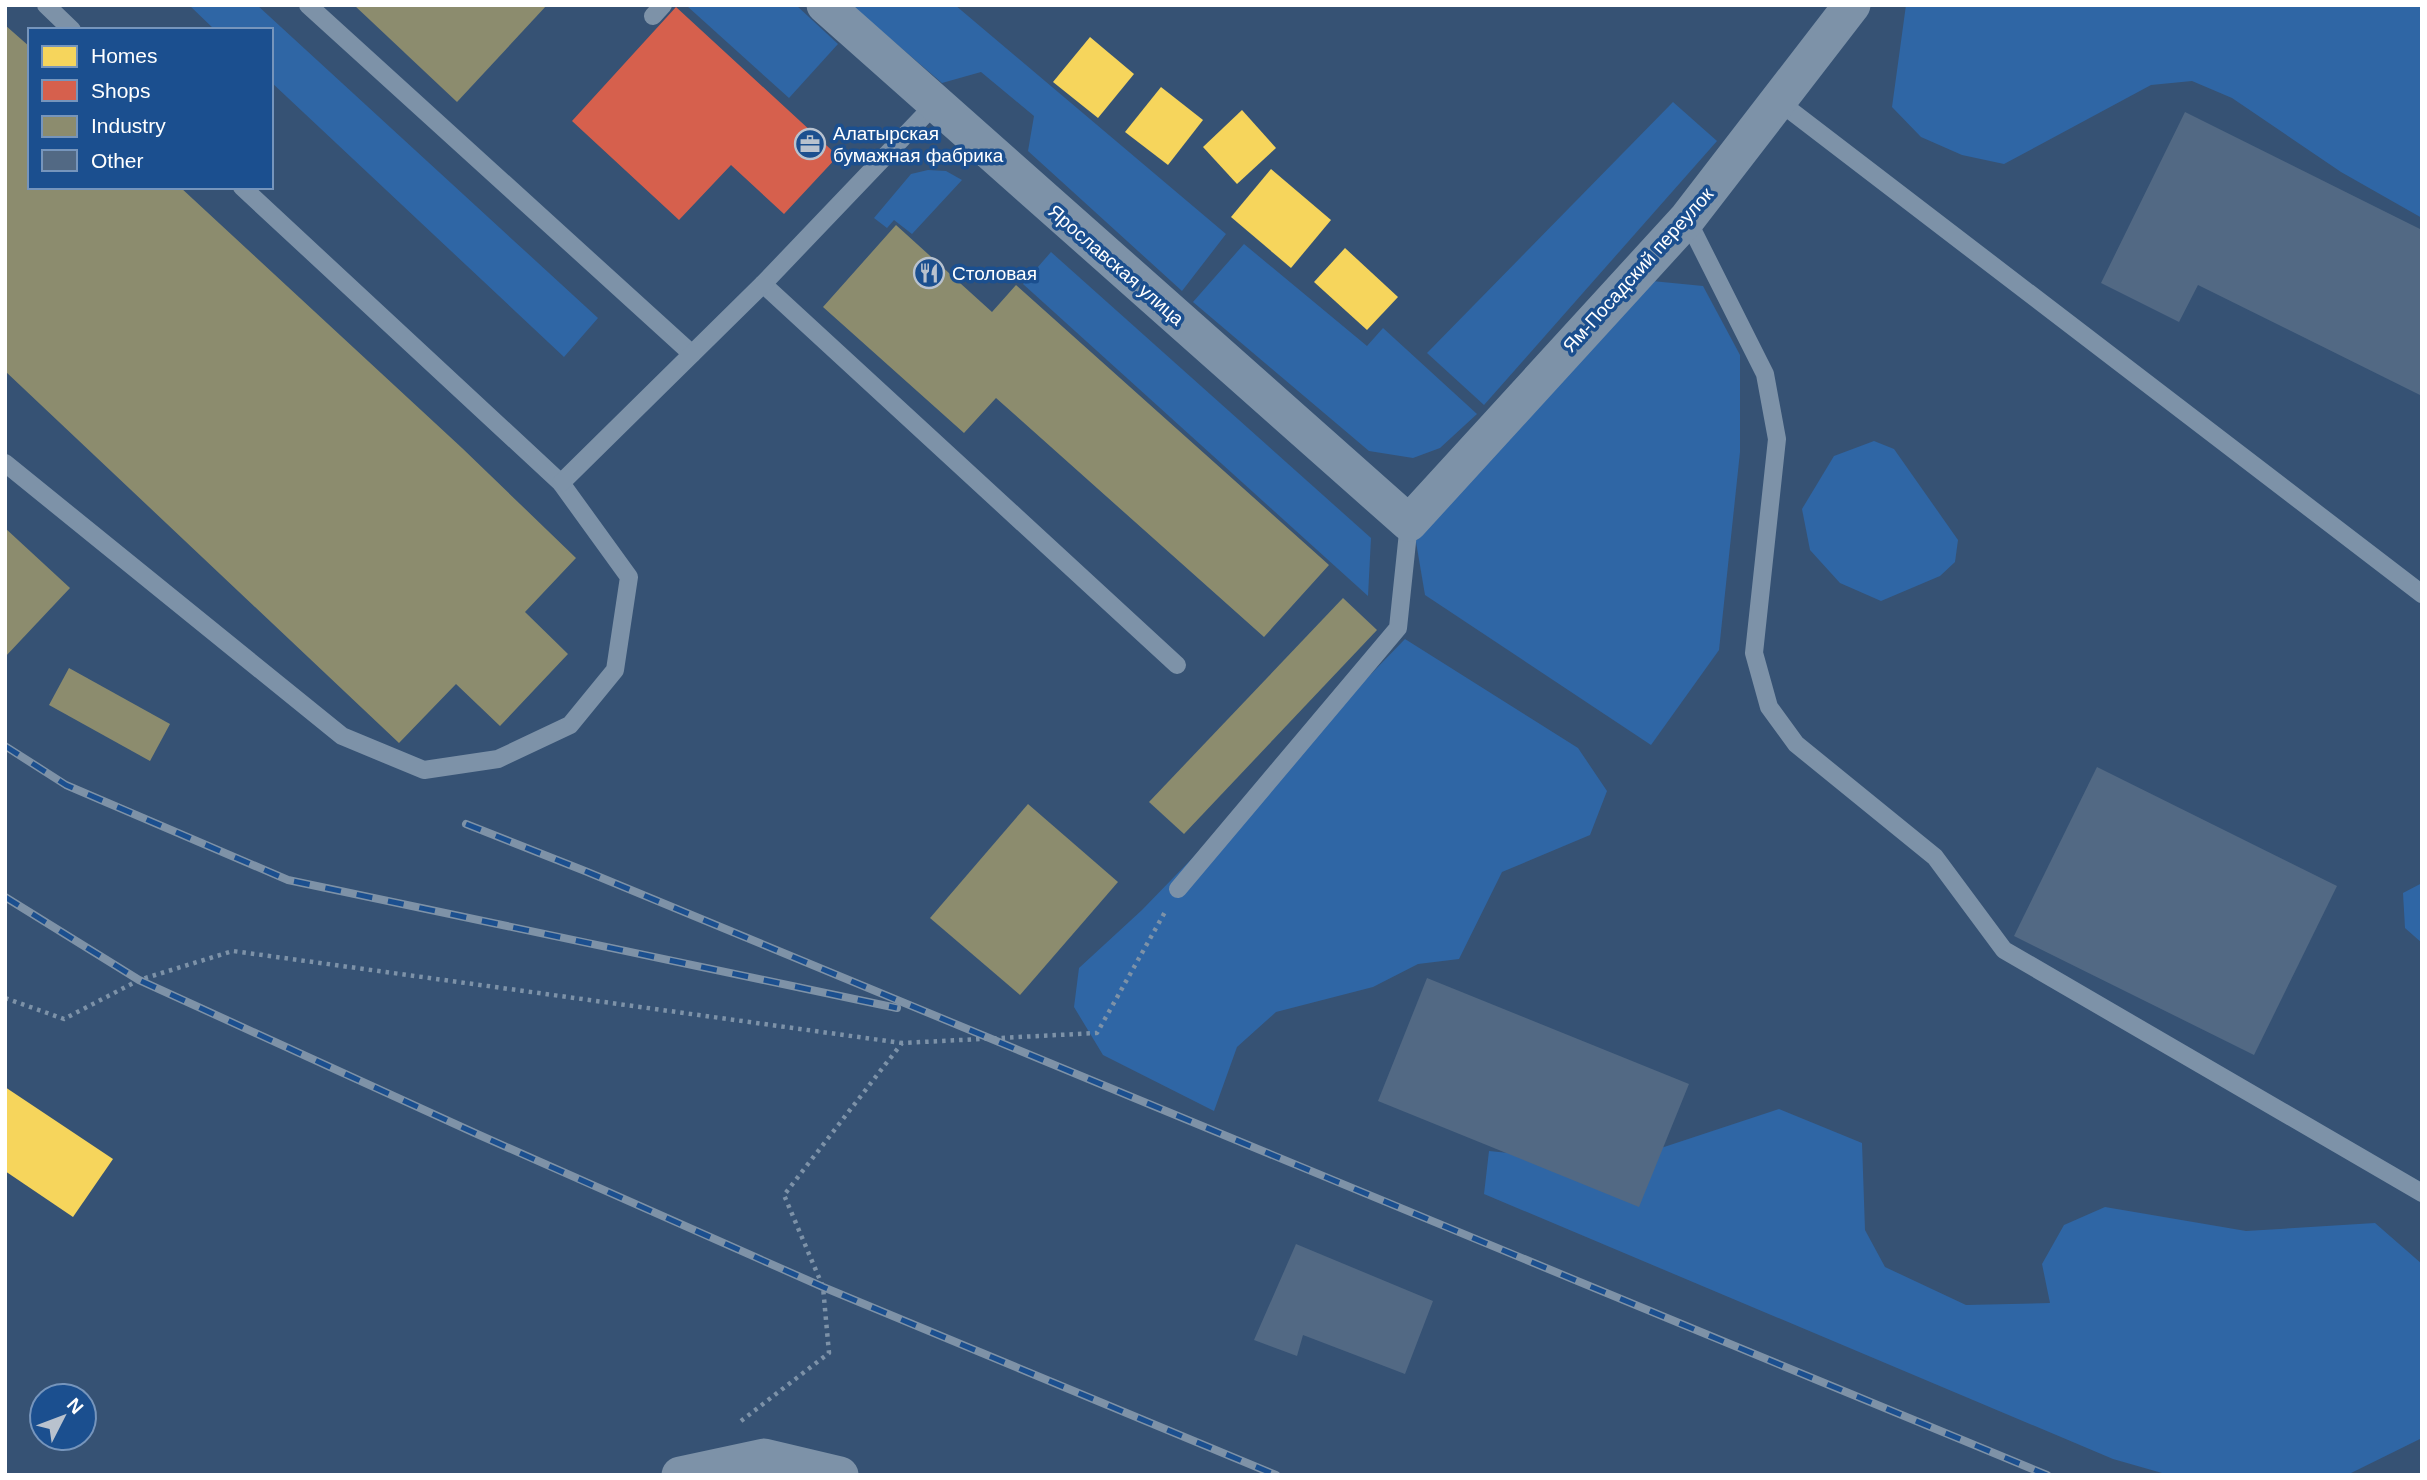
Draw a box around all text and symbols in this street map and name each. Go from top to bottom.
legend [28,28,273,189]
text: Homes [91,44,158,67]
text: Shops [91,79,151,102]
text: Industry [91,114,166,137]
place label: Алатырская бумажная фабрика [833,123,1004,166]
office icon: Алатырская бумажная фабрика [793,127,827,161]
text: Other [91,149,144,172]
street label: Ям-Посадский переулок [1559,183,1718,356]
street label: Ярославская улица [1044,200,1188,330]
restaurant icon: Столовая [912,256,946,290]
place label: Столовая [952,263,1037,284]
north arrow [28,1382,98,1452]
text: N [63,1394,88,1418]

